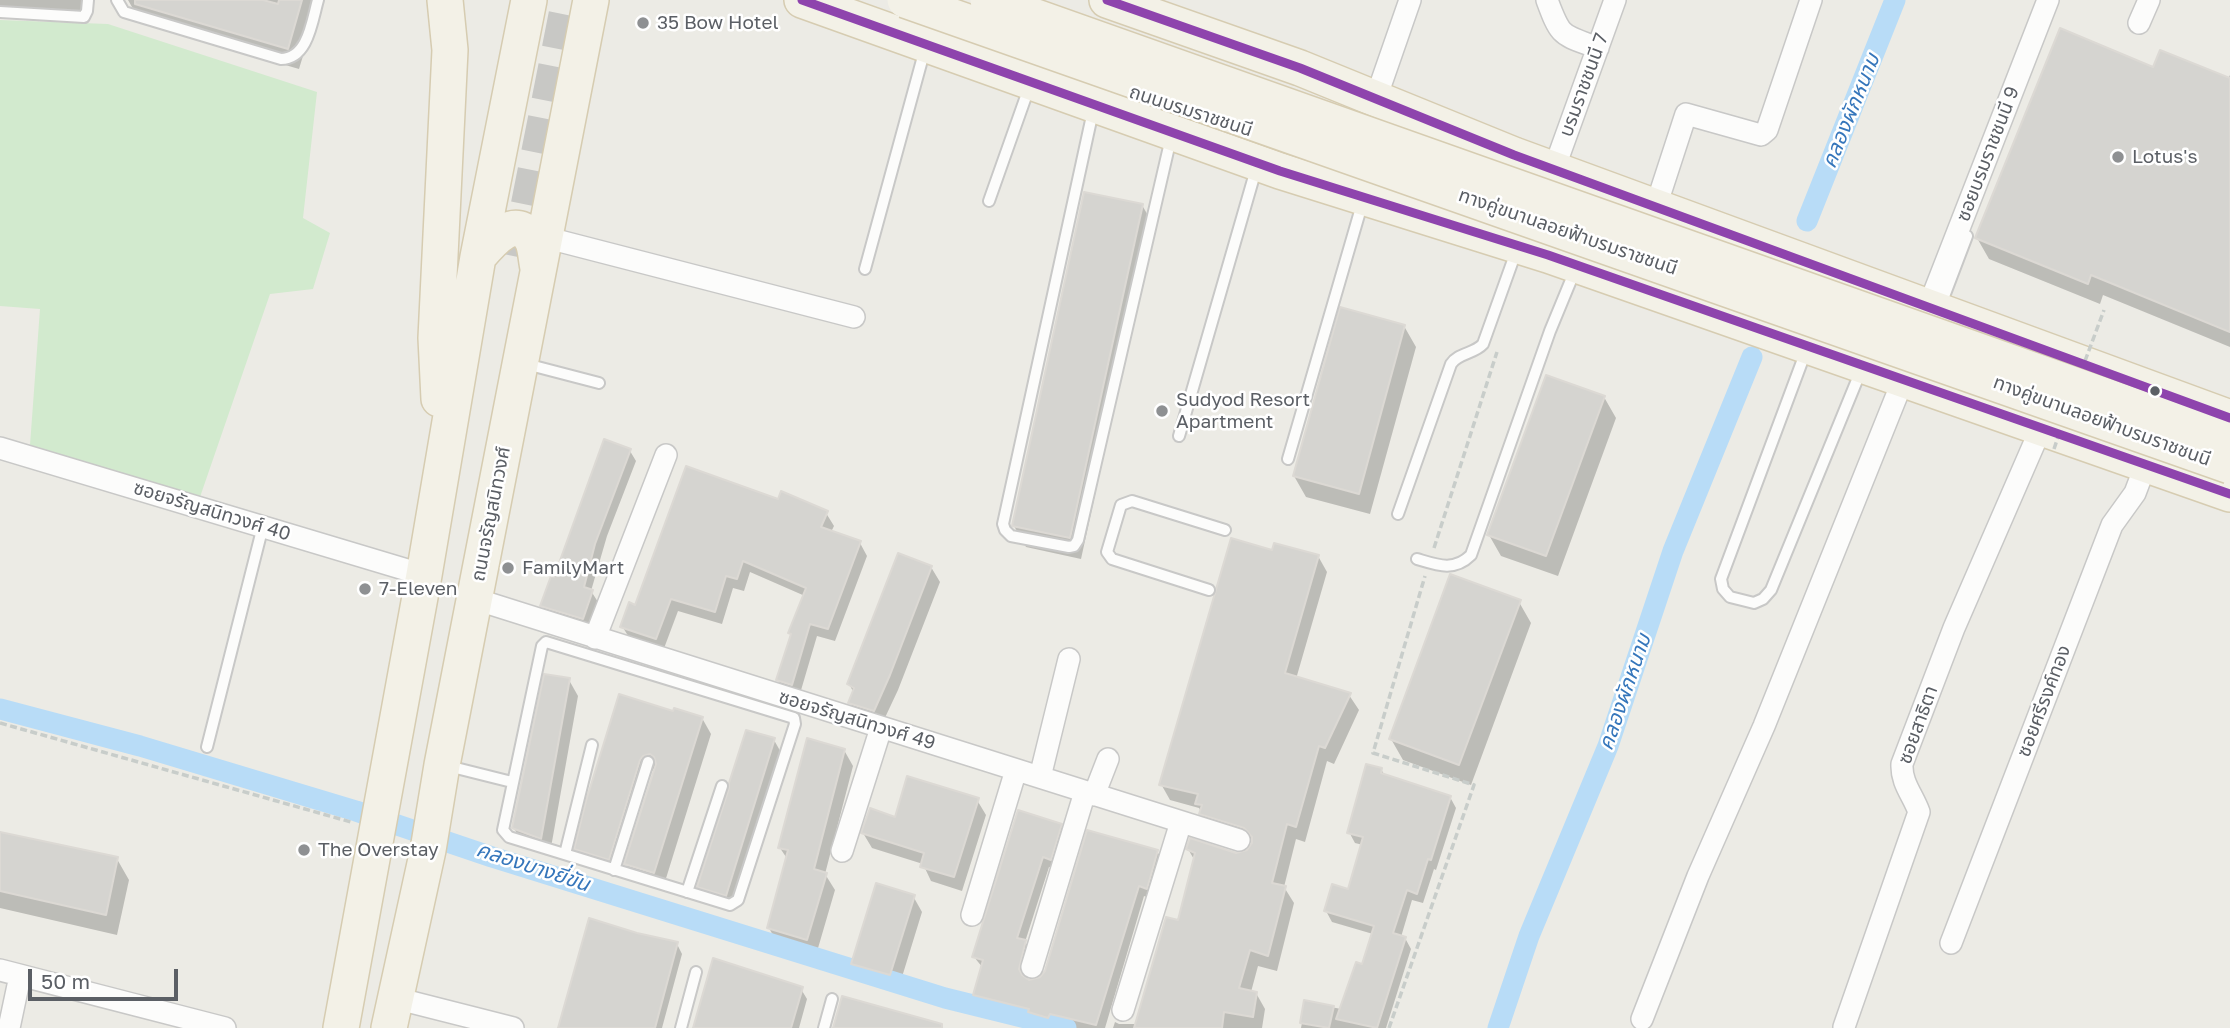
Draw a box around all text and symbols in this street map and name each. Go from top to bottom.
place label: 35 Bow Hotel [657,12,779,34]
marker: 35 Bow Hotel [635,15,651,31]
street label: บรมราชชนนี 7 [1555,30,1613,140]
water label: คลองผักหนาม [1817,50,1885,172]
street label: ถนนบรมราชชนนี [1126,80,1256,142]
street label: ซอยบรมราชชนนี 9 [1952,83,2024,225]
place label: Lotus's [2132,146,2197,168]
marker: Lotus's [2110,149,2126,165]
street label: ทางคู่ขนานลอยฟ้าบรมราชชนนี [1456,184,1680,280]
street label: ทางคู่ขนานลอยฟ้าบรมราชชนนี [1990,371,2214,471]
unlabelled marker [2148,384,2162,398]
place label: Sudyod Resort Apartment [1176,389,1310,433]
marker: Sudyod Resort Apartment [1154,403,1170,419]
street label: ถนนจรัญสนิทวงศ์ [467,445,515,583]
street label: ซอยจรัญสนิทวงศ์ 40 [131,476,293,546]
place label: FamilyMart [522,557,624,579]
marker: FamilyMart [500,560,516,576]
place label: 7-Eleven [379,578,457,600]
marker: 7-Eleven [357,581,373,597]
water label: คลองผักหนาม [1593,631,1657,753]
street label: ซอยศรีรงค์ทอง [2012,642,2076,760]
street label: ซอยสาธิตา [1893,683,1943,767]
street label: ซอยจรัญสนิทวงศ์ 49 [776,685,938,755]
water label: คลองบางยี่ขัน [473,837,593,897]
place label: The Overstay [318,839,439,861]
marker: The Overstay [296,842,312,858]
scale bar [32,954,182,998]
text: 50 m [41,968,90,994]

